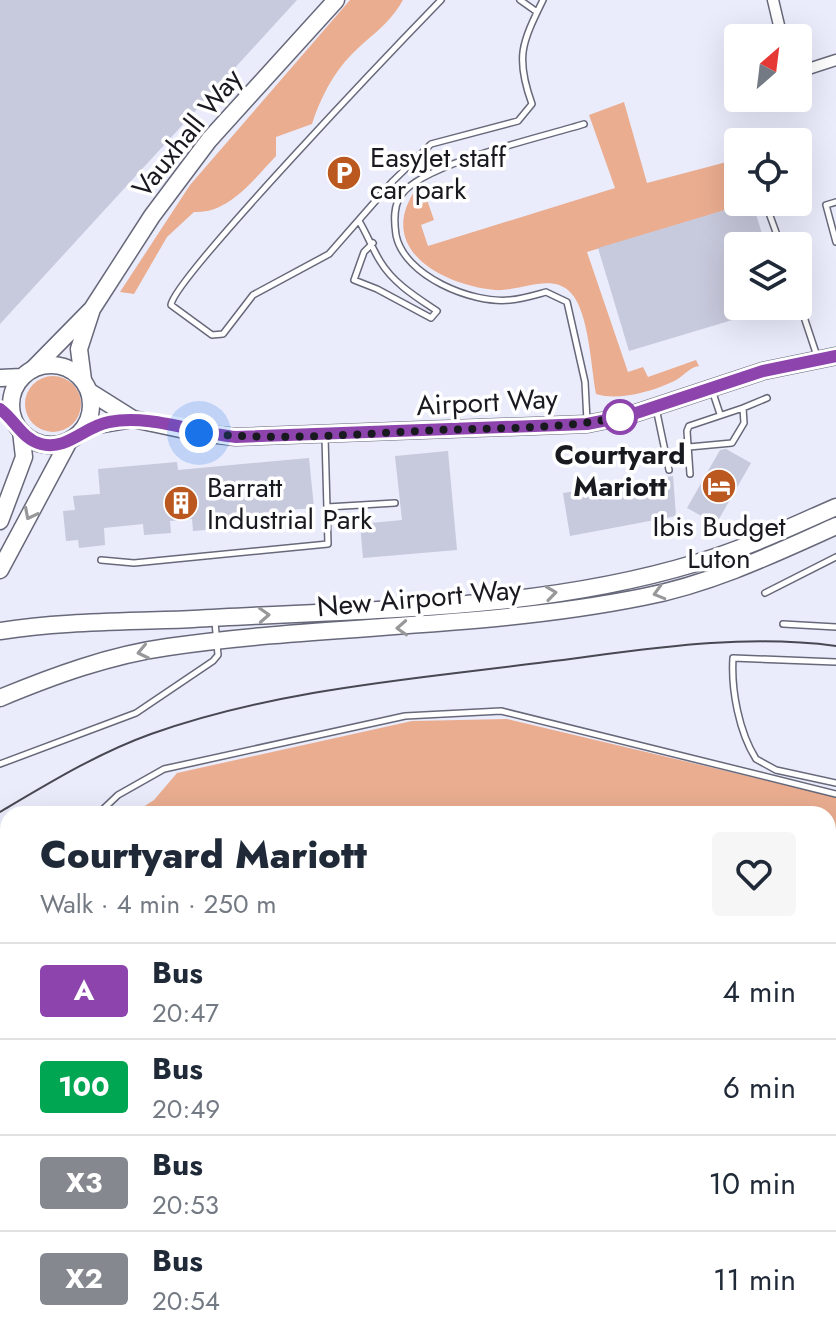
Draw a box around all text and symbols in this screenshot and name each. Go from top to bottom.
north arrow [724,24,812,112]
map controls [724,24,812,320]
street label: Vauxhall Way [122,59,252,206]
button: locate [724,128,812,216]
place label: EasyJet staff car park [370,137,507,210]
parking icon: EasyJet staff car park [325,154,363,192]
button: layers [724,232,812,320]
street label: Airport Way [415,378,560,426]
marker: Courtyard Mariott [603,400,637,434]
your location [179,413,219,453]
place label: Courtyard Mariott [554,434,686,507]
place label: Barratt Industrial Park [207,467,373,540]
hotel icon: Ibis Budget Luton [700,467,738,505]
building icon: Barratt Industrial Park [162,484,200,522]
one-way arrow [25,505,40,520]
place label: Ibis Budget Luton [652,506,786,579]
street label: New Airport Way [315,569,524,627]
one-way arrow [652,584,666,601]
one-way arrow [545,585,558,602]
one-way arrow [258,607,271,624]
one-way arrow [395,619,408,636]
one-way arrow [137,643,150,660]
text: Courtyard Mariott [40,827,367,882]
button: heart [712,832,796,916]
text: Walk · 4 min · 250 m [40,885,277,923]
text: Bus [152,951,203,994]
text: A [74,970,94,1011]
text: 4 min [723,970,796,1013]
text: 20:47 [152,994,219,1032]
text: Bus [152,1047,203,1090]
text: 100 [58,1066,110,1107]
text: 6 min [723,1066,796,1109]
text: 20:49 [152,1090,220,1128]
text: Bus [152,1143,203,1186]
text: X3 [66,1162,102,1203]
text: 10 min [709,1162,796,1205]
text: 20:53 [152,1186,219,1224]
text: Bus [152,1239,203,1282]
text: X2 [65,1258,103,1299]
text: 11 min [713,1258,796,1301]
text: 20:54 [152,1282,220,1320]

